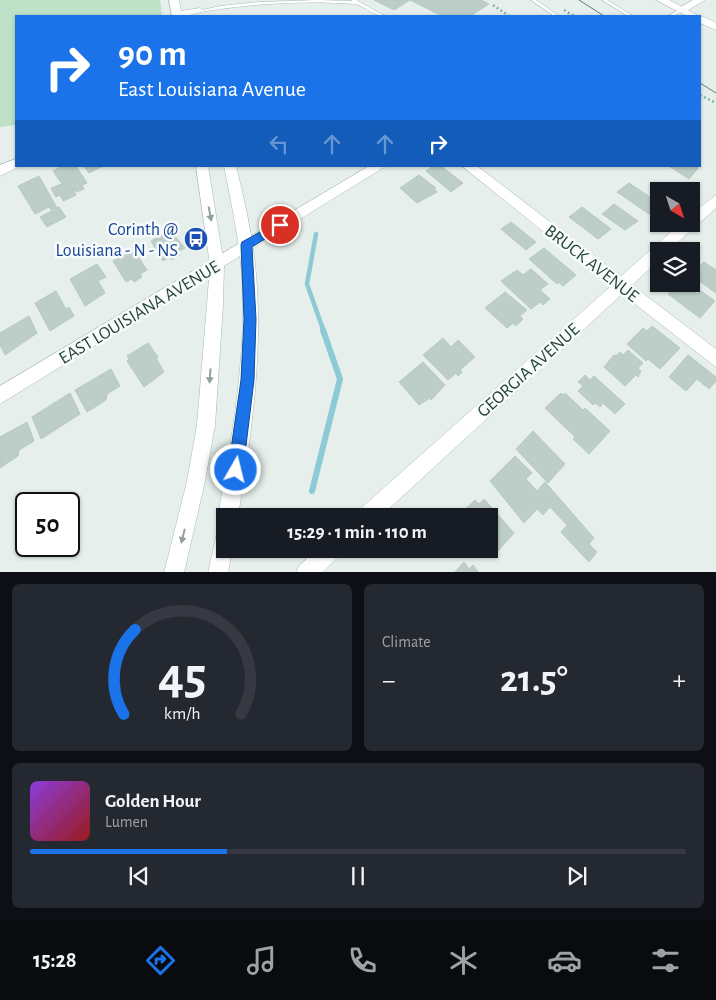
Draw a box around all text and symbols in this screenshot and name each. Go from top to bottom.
icon: right [35,35,100,100]
text: 90 m [118,37,187,72]
text: East Louisiana Avenue [118,78,306,100]
icon: left [265,130,293,158]
icon: ahead [318,130,346,158]
icon: ahead [371,130,399,158]
icon: right [424,130,452,158]
north arrow [650,182,700,232]
map controls [650,182,700,292]
pin [259,204,301,246]
one-way arrow [206,207,214,223]
icon: arrive [266,211,294,239]
place label: Corinth @ Louisiana - N - NS [56,221,178,260]
street label: BRUCK AVENUE [541,222,642,306]
bus stop icon: Corinth @ Louisiana - N - NS [183,226,209,252]
button: layers [650,242,700,292]
street label: EAST LOUISIANA AVENUE [56,258,223,368]
street label: GEORGIA AVENUE [474,320,583,421]
one-way arrow [205,368,213,384]
position arrow [209,443,261,495]
speed limit sign: 50 [15,492,80,557]
text: 15:29 · 1 min · 110 m [287,523,427,542]
one-way arrow [179,529,187,544]
text: Climate [382,634,431,650]
text: 45 [158,651,206,703]
text: 21.5° [500,661,568,699]
text: − [382,667,395,695]
text: + [673,667,686,695]
text: km/h [164,705,200,723]
text: Golden Hour [105,792,201,811]
text: Lumen [105,814,148,830]
icon: previous [125,862,153,890]
icon: pause [344,862,372,890]
icon: next [563,862,591,890]
icon: directions [143,943,178,978]
icon: music [244,943,279,978]
icon: phone [345,943,380,978]
icon: climate [446,943,481,978]
icon: car [547,943,582,978]
icon: filters [648,943,683,978]
text: 15:28 [33,949,77,971]

